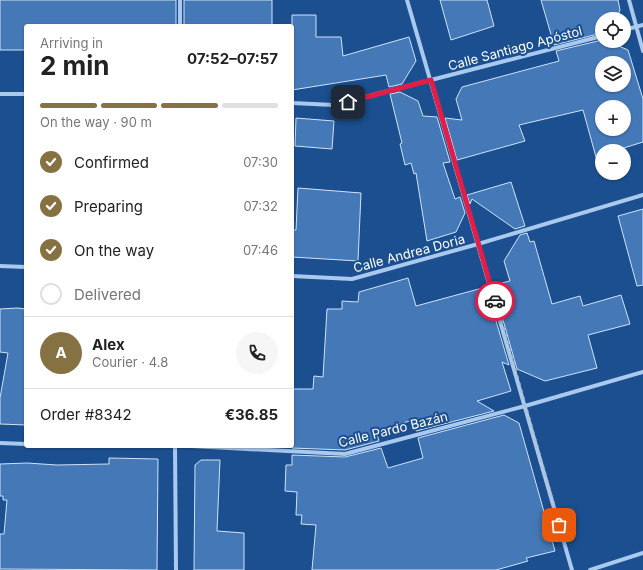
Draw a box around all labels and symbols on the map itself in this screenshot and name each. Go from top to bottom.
street label: Calle Santiago Apóstol [446,22,584,74]
pin [331,85,365,119]
street label: Calle Andrea Doria [351,230,467,276]
courier [475,281,515,321]
street label: Calle Pardo Bazán [337,408,449,450]
pin [542,508,576,542]

